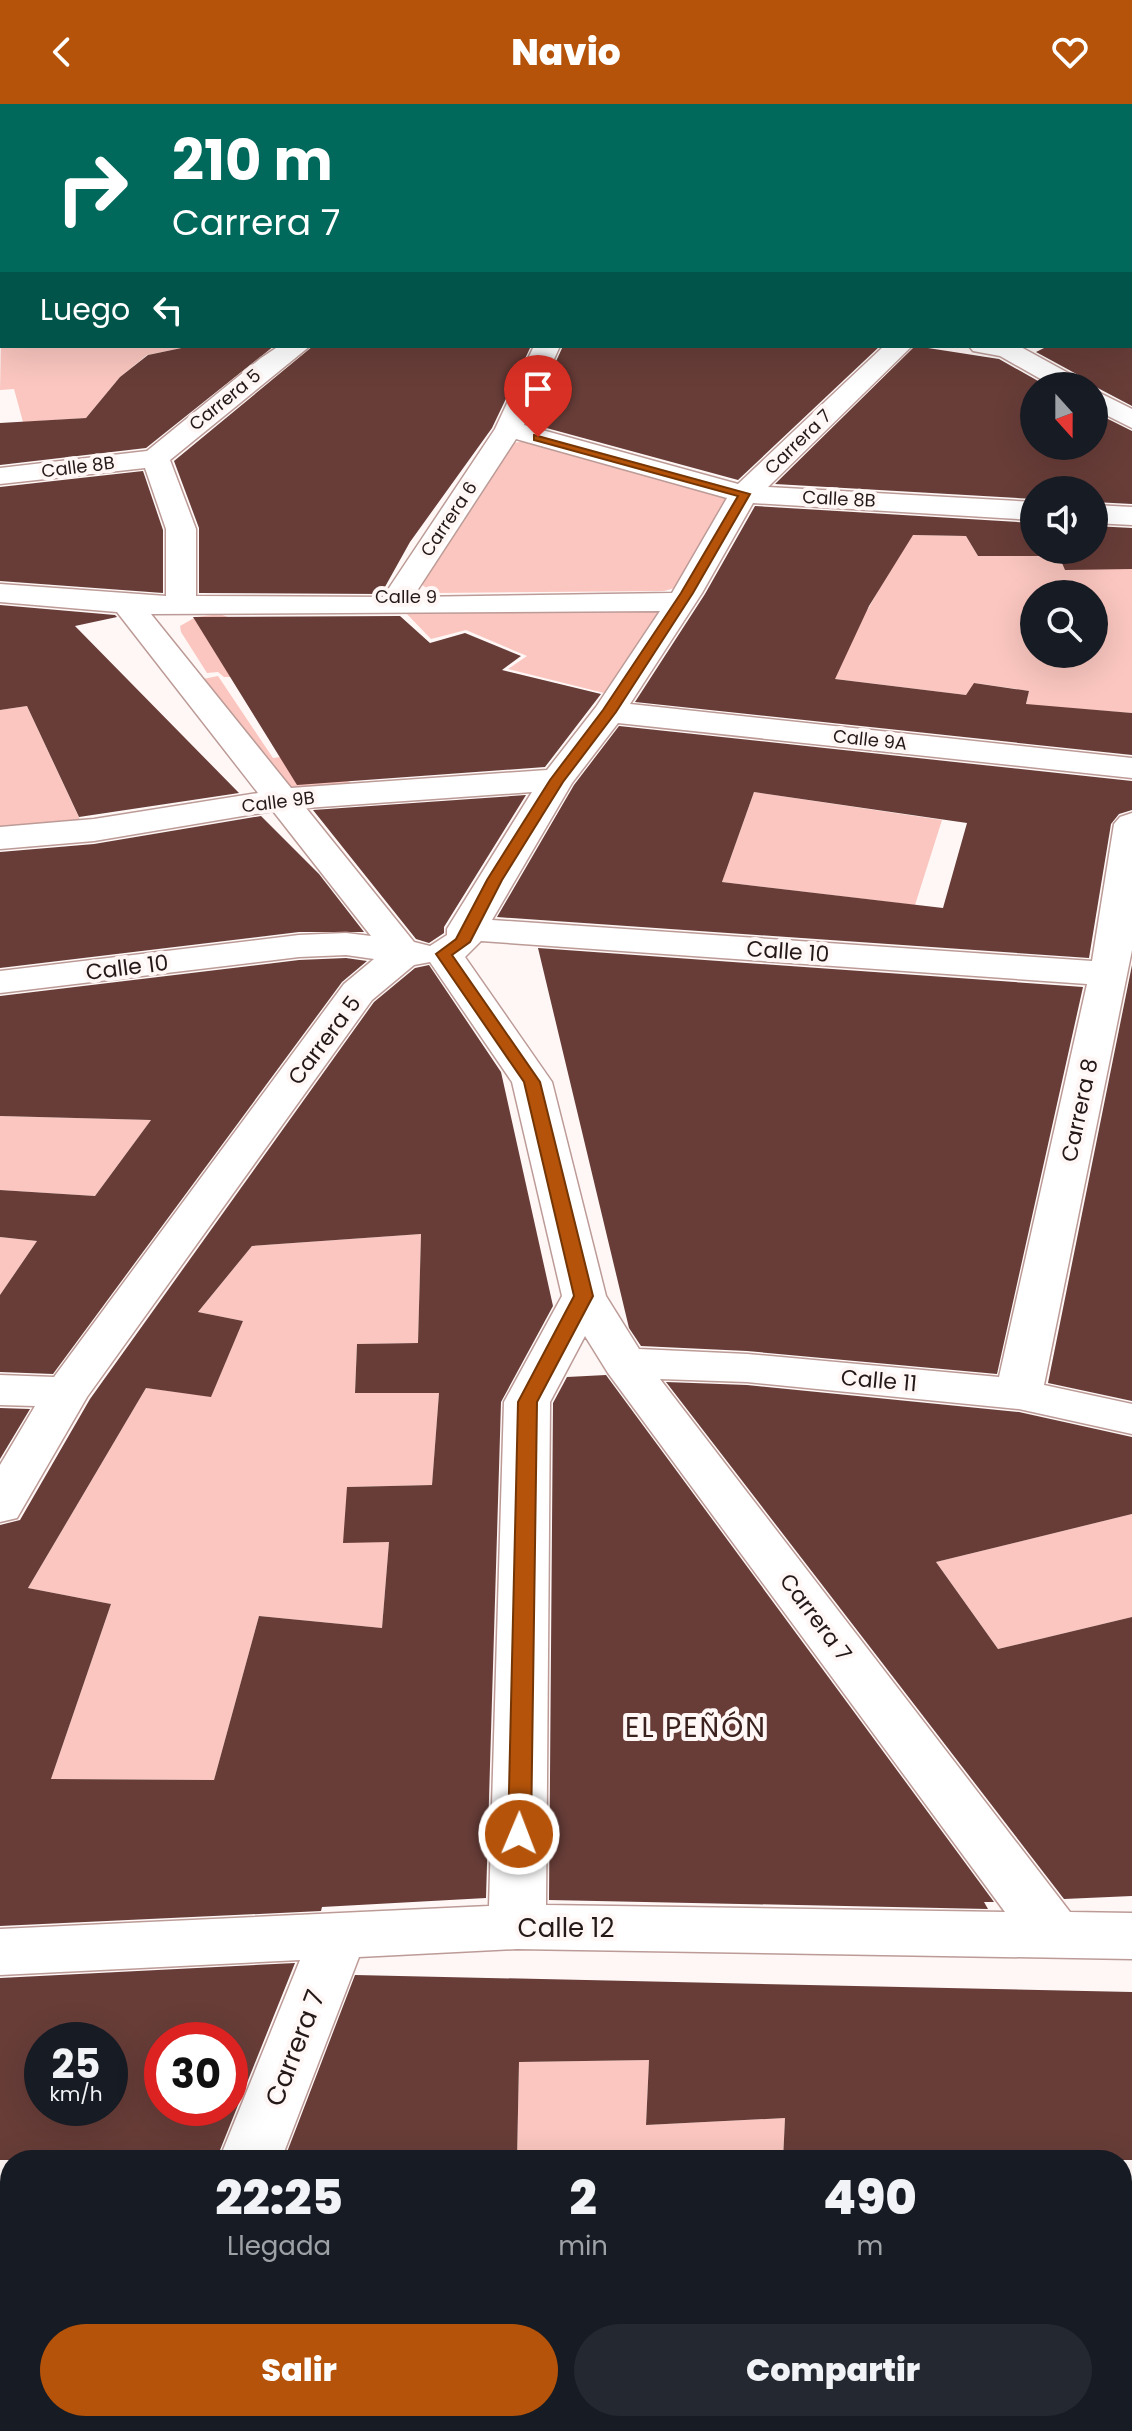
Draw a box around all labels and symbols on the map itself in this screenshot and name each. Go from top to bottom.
pin [504,355,572,437]
street label: Carrera 5 [184,363,266,436]
north arrow [1020,372,1108,460]
street label: Carrera 7 [759,403,837,480]
street label: Calle 8B [40,450,116,483]
street label: Carrera 6 [414,476,483,561]
street label: Calle 8B [802,484,876,513]
street label: Calle 9 [375,584,437,609]
street label: Calle 9A [832,723,908,756]
street label: Calle 9B [240,785,316,818]
street label: Calle 10 [745,933,830,970]
street label: Calle 10 [84,947,170,988]
street label: Carrera 5 [281,989,368,1091]
street label: Carrera 8 [1053,1056,1106,1165]
street label: Calle 11 [840,1362,918,1399]
street label: Carrera 7 [772,1567,859,1668]
district label: EL PEÑÓN [625,1708,767,1747]
position arrow [477,1792,561,1876]
street label: Calle 12 [518,1910,614,1946]
street label: Carrera 7 [256,1985,334,2111]
speed limit sign: 30 [144,2022,248,2126]

